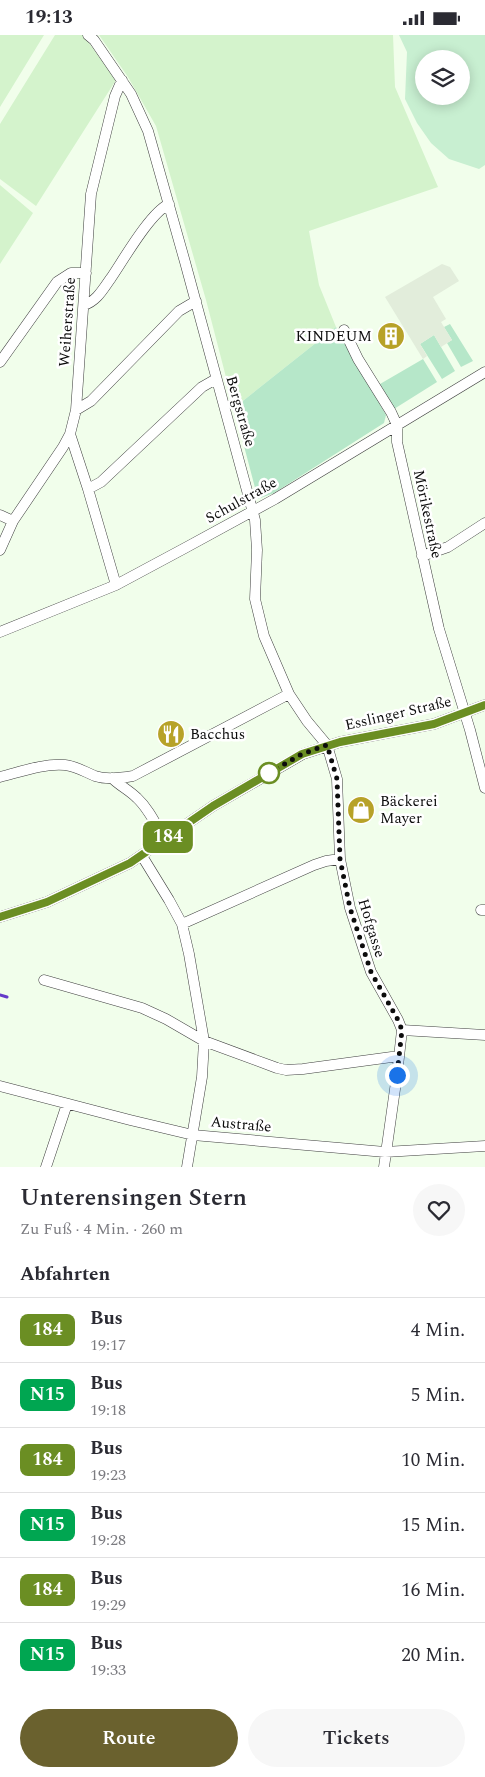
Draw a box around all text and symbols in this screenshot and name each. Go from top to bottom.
text: 19:13 [25,3,73,32]
map controls [415,50,470,105]
button: layers [415,50,470,105]
street label: Weiherstraße [53,276,82,368]
building icon: KINDEUM [376,321,406,351]
place label: KINDEUM [296,325,372,348]
street label: Bergstraße [219,373,262,449]
street label: Mörikestraße [407,468,448,561]
street label: Schulstraße [201,471,281,530]
street label: Esslinger Straße [343,690,454,737]
restaurant icon: Bacchus [156,719,186,749]
place label: Bacchus [190,723,245,746]
unlabelled marker [258,762,280,784]
place label: Bäckerei Mayer [380,790,438,830]
shop icon: Bäckerei Mayer [346,795,376,825]
line badge: 184 [139,821,197,853]
text: 184 [153,823,183,850]
street label: Hofgasse [352,896,391,961]
your location [385,1063,410,1088]
street label: Austraße [210,1110,272,1139]
text: Unterensingen Stern [20,1180,247,1216]
button: heart [413,1184,465,1236]
text: Zu Fuß · 4 Min. · 260 m [20,1217,183,1241]
text: Abfahrten [20,1260,110,1289]
text: Bus [90,1304,123,1333]
text: 184 [32,1316,63,1343]
text: 4 Min. [411,1316,465,1345]
text: 19:17 [90,1333,126,1357]
text: Bus [90,1369,123,1398]
text: N15 [30,1381,65,1408]
text: 5 Min. [411,1381,465,1410]
text: 19:18 [90,1398,126,1422]
text: Bus [90,1434,123,1463]
text: 184 [32,1446,63,1473]
text: 10 Min. [401,1446,465,1475]
text: 19:23 [90,1463,126,1487]
text: Bus [90,1499,123,1528]
text: N15 [30,1511,65,1538]
text: 15 Min. [401,1511,465,1540]
text: 19:28 [90,1528,126,1552]
text: Bus [90,1564,123,1593]
text: 184 [32,1576,63,1603]
text: 16 Min. [401,1576,465,1605]
text: 19:29 [90,1593,126,1617]
text: Bus [90,1629,123,1658]
text: N15 [30,1641,65,1668]
text: 20 Min. [401,1641,465,1670]
text: 19:33 [90,1658,126,1682]
button: Route [20,1709,238,1767]
button: Tickets [248,1709,465,1767]

